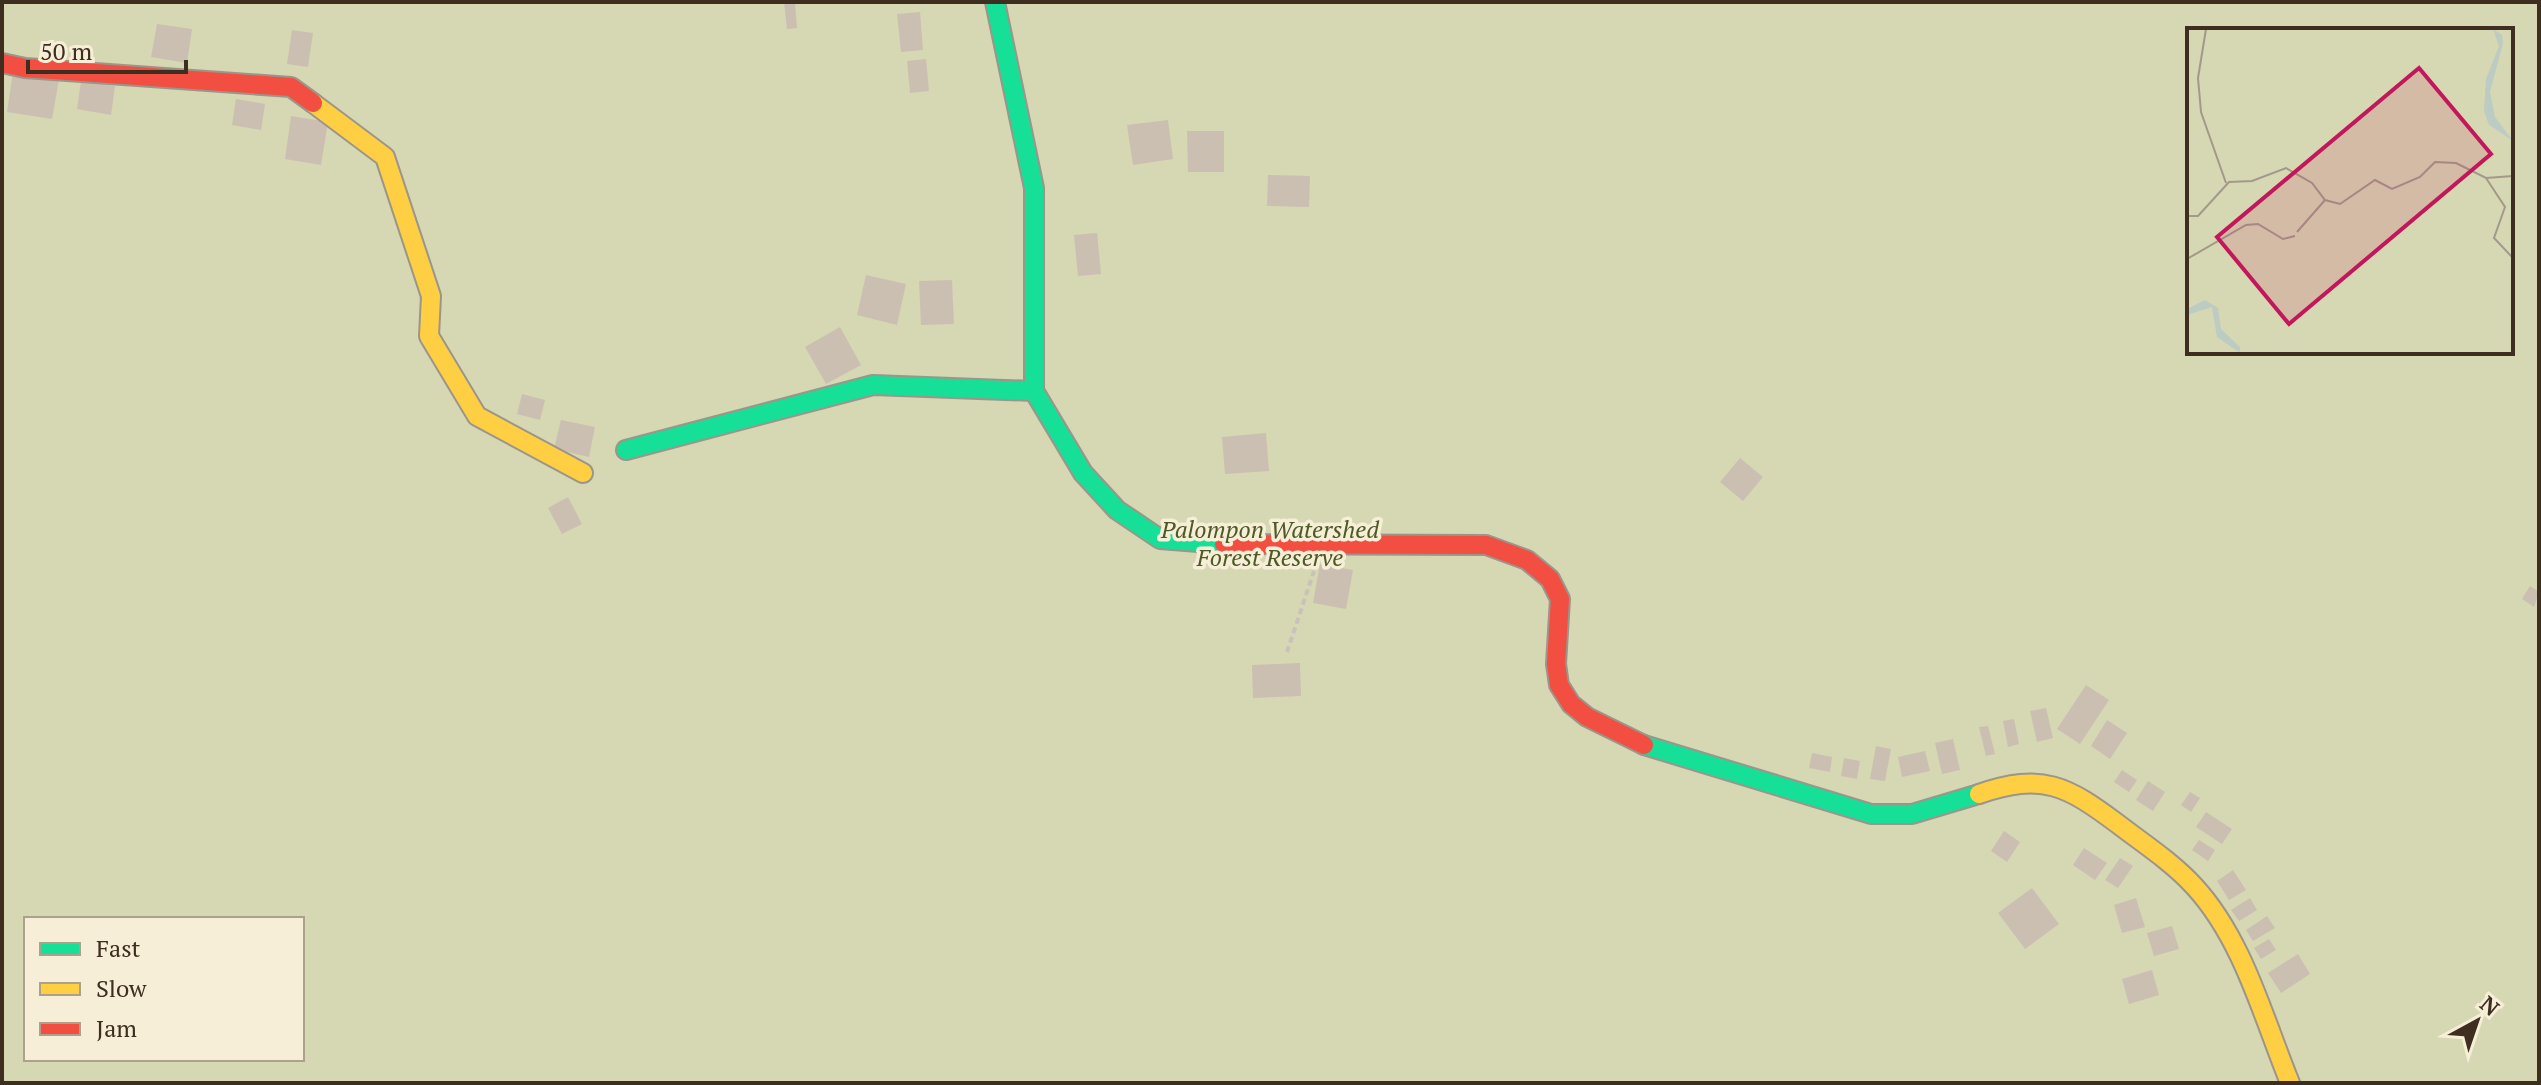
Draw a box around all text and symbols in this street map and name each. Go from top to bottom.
scale bar [28,24,186,74]
inset map [2187,28,2513,354]
text: 50 m [40,35,92,67]
park label: Palompon Watershed Forest Reserve [1160,513,1380,573]
legend [24,917,304,1061]
text: Fast [96,932,141,964]
text: Slow [96,972,147,1004]
north arrow [2437,981,2517,1061]
text: N [2474,989,2506,1022]
text: Jam [96,1012,137,1044]

